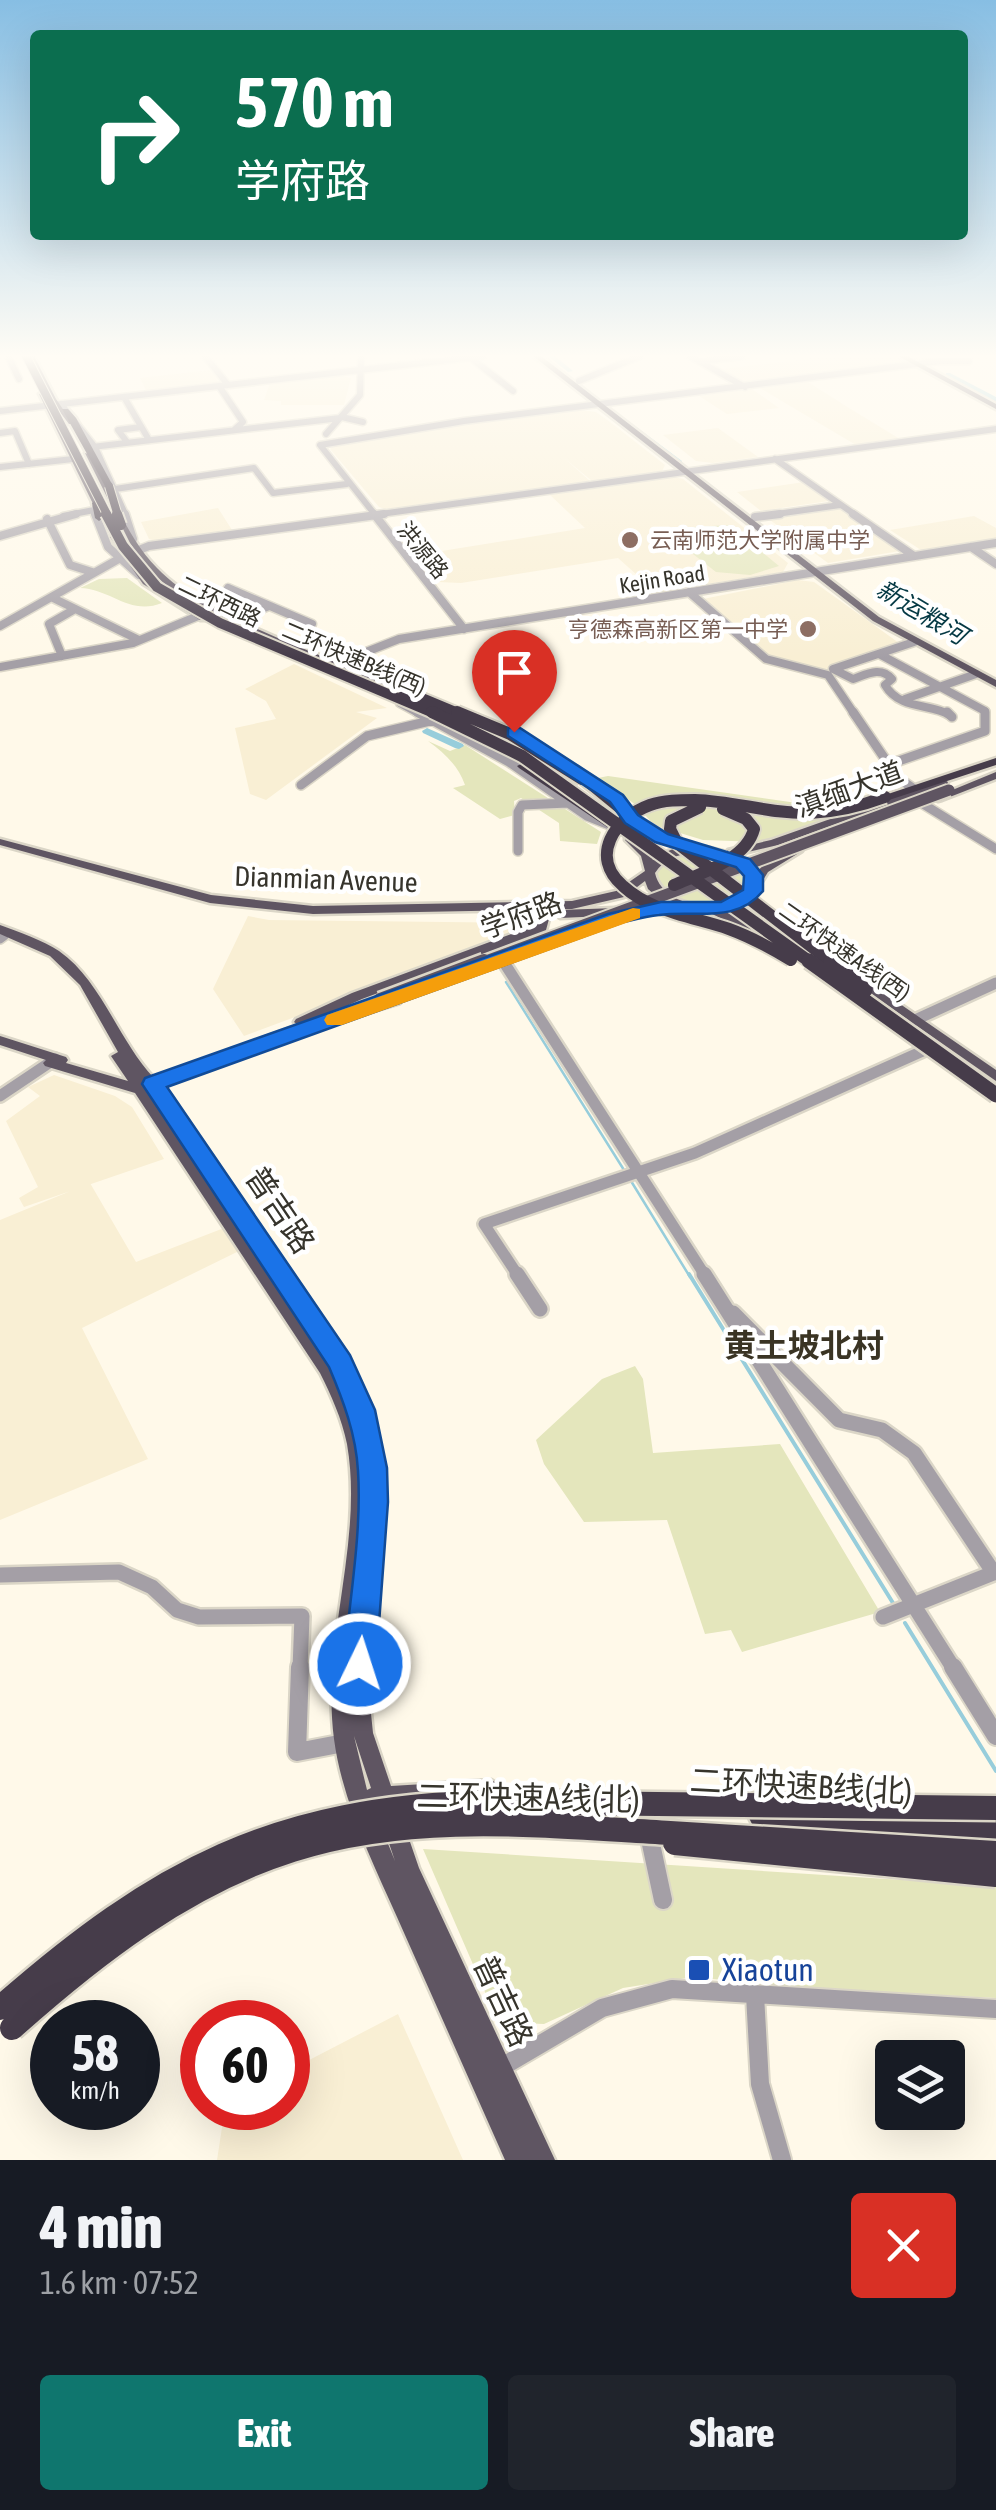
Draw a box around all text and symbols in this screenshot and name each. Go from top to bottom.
text: 570 m [235,62,394,142]
icon: right [70,70,200,200]
text: 学府路 [235,155,370,207]
street label: 洪源路 [392,516,454,584]
place label: 云南师范大学附属中学 [650,527,870,553]
marker: 云南师范大学附属中学 [619,529,641,551]
street label: Kejin Road [617,559,707,599]
street label: 二环西路 [175,570,265,632]
water label: 新运粮河 [872,574,975,652]
street label: 二环快速B线(西) [279,616,429,700]
place label: 亨德森高新区第一中学 [568,616,788,642]
marker: 亨德森高新区第一中学 [797,618,819,640]
pin [472,630,557,733]
icon: arrive [487,645,542,700]
street label: 滇缅大道 [791,755,907,823]
street label: Dianmian Avenue [234,860,418,898]
street label: 学府路 [476,886,566,944]
street label: 二环快速A线(西) [775,896,915,1006]
street label: 普吉路 [238,1160,323,1260]
district label: 黄土坡北村 [724,1327,884,1364]
position arrow [308,1612,412,1716]
street label: 二环快速B线(北) [689,1761,913,1810]
street label: 二环快速A线(北) [416,1777,640,1818]
street label: 普吉路 [466,1949,541,2052]
place label: Xiaotun [722,1951,814,1988]
marker: Xiaotun [686,1957,712,1983]
speed limit sign: 60 [180,2000,310,2130]
text: 58 [71,2024,118,2082]
map controls [875,2040,965,2130]
button: layers [875,2040,965,2130]
text: km/h [70,2076,120,2104]
text: 4 min [40,2192,163,2261]
button: close [851,2193,956,2298]
text: 1.6 km · 07:52 [40,2264,199,2301]
button: Exit [40,2375,488,2490]
button: Share [508,2375,956,2490]

